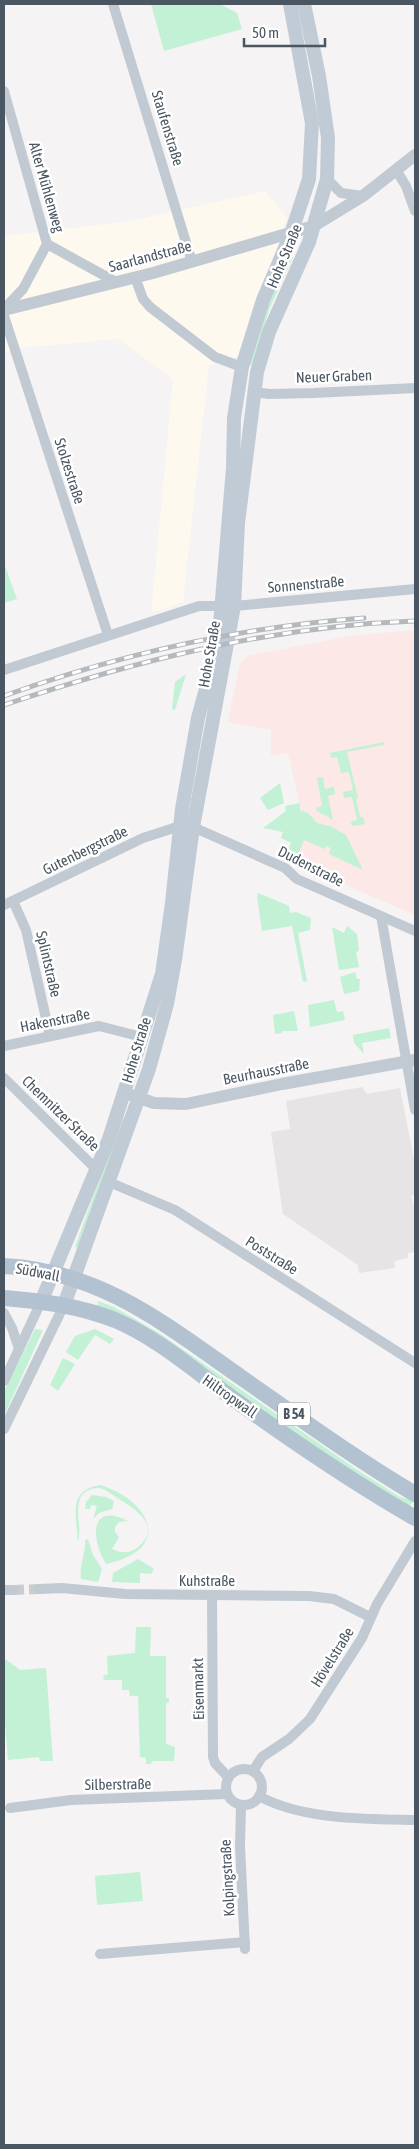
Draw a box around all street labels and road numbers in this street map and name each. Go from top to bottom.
street label: Staufenstraße [149,88,188,168]
street label: Alter Mühlenweg [26,140,68,235]
street label: Hohe Straße [263,221,305,290]
street label: Saarlandstraße [107,237,193,275]
street label: Neuer Graben [296,366,372,386]
street label: Stolzestraße [51,436,89,506]
street label: Sonnenstraße [267,572,345,596]
street label: Hohe Straße [195,619,223,689]
street label: Gutenbergstraße [40,822,130,878]
street label: Dudenstraße [275,842,347,890]
street label: Splintstraße [33,929,65,999]
street label: Hakenstraße [19,1005,91,1035]
street label: Hohe Straße [118,1015,154,1085]
street label: Beurhausstraße [222,1054,310,1088]
street label: Chemnitzer Straße [19,1072,103,1154]
street label: Poststraße [243,1232,301,1278]
street label: Südwall [15,1259,61,1285]
street label: Hiltropwall [199,1371,261,1421]
road number: B 54 [278,1402,310,1426]
street label: Kuhstraße [179,1572,235,1589]
street label: Hövelstraße [307,1624,357,1690]
street label: Eisenmarkt [189,1658,207,1720]
street label: Silberstraße [85,1775,152,1793]
street label: Kolpingstraße [216,1839,238,1917]

